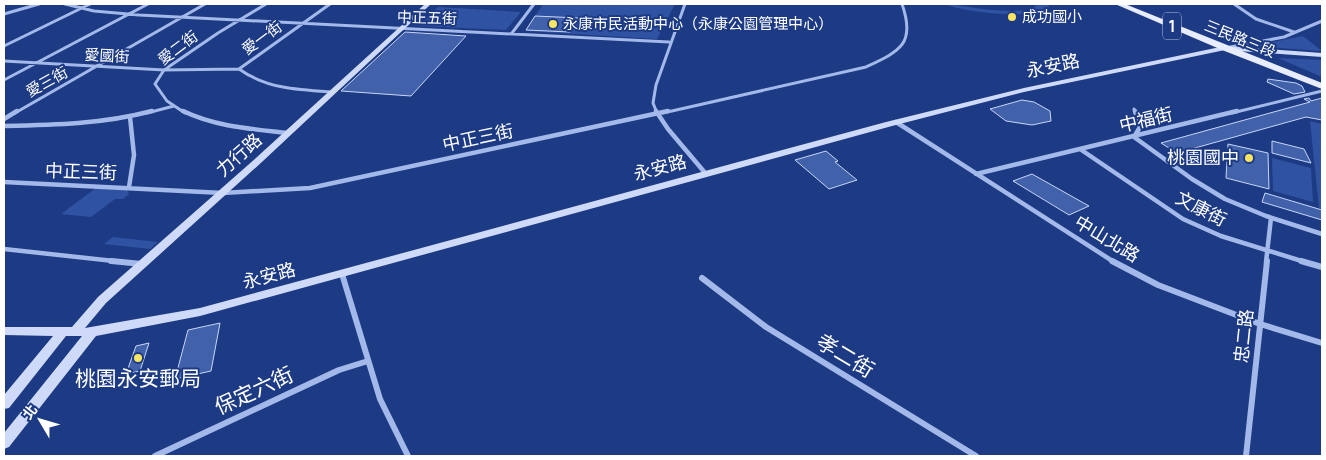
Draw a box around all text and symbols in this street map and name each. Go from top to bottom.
street label: 中正五街 [397,6,457,29]
place label: 成功國小 [1022,6,1082,27]
marker: 成功國小 [1006,11,1018,23]
road number: 1 [1163,12,1181,40]
place label: 永康市民活動中心（永康公園管理中心） [563,13,833,34]
street label: 三民路三段 [1201,15,1279,62]
street label: 愛一街 [237,16,286,59]
marker: 永康市民活動中心（永康公園管理中心） [547,18,559,30]
street label: 愛二街 [153,26,202,70]
street label: 愛國街 [84,44,130,67]
street label: 永安路 [1024,48,1082,82]
street label: 愛三街 [22,61,72,102]
street label: 中福街 [1117,101,1175,137]
street label: 中正三街 [440,118,516,156]
street label: 力行路 [210,127,266,181]
place label: 桃園國中 [1167,145,1239,169]
street label: 永安路 [631,148,689,186]
marker: 桃園國中 [1243,152,1255,164]
street label: 中正三街 [45,158,117,184]
street label: 文康街 [1172,185,1231,231]
street label: 中山北路 [1070,209,1145,267]
street label: 永安路 [240,256,298,294]
street label: 忠二路 [1228,308,1258,364]
street label: 孝二街 [811,327,880,383]
marker: 桃園永安郵局 [132,352,144,364]
street label: 保定六街 [210,360,298,421]
place label: 桃園永安郵局 [75,364,201,392]
north arrow [15,395,65,445]
text: 北 [18,400,41,423]

